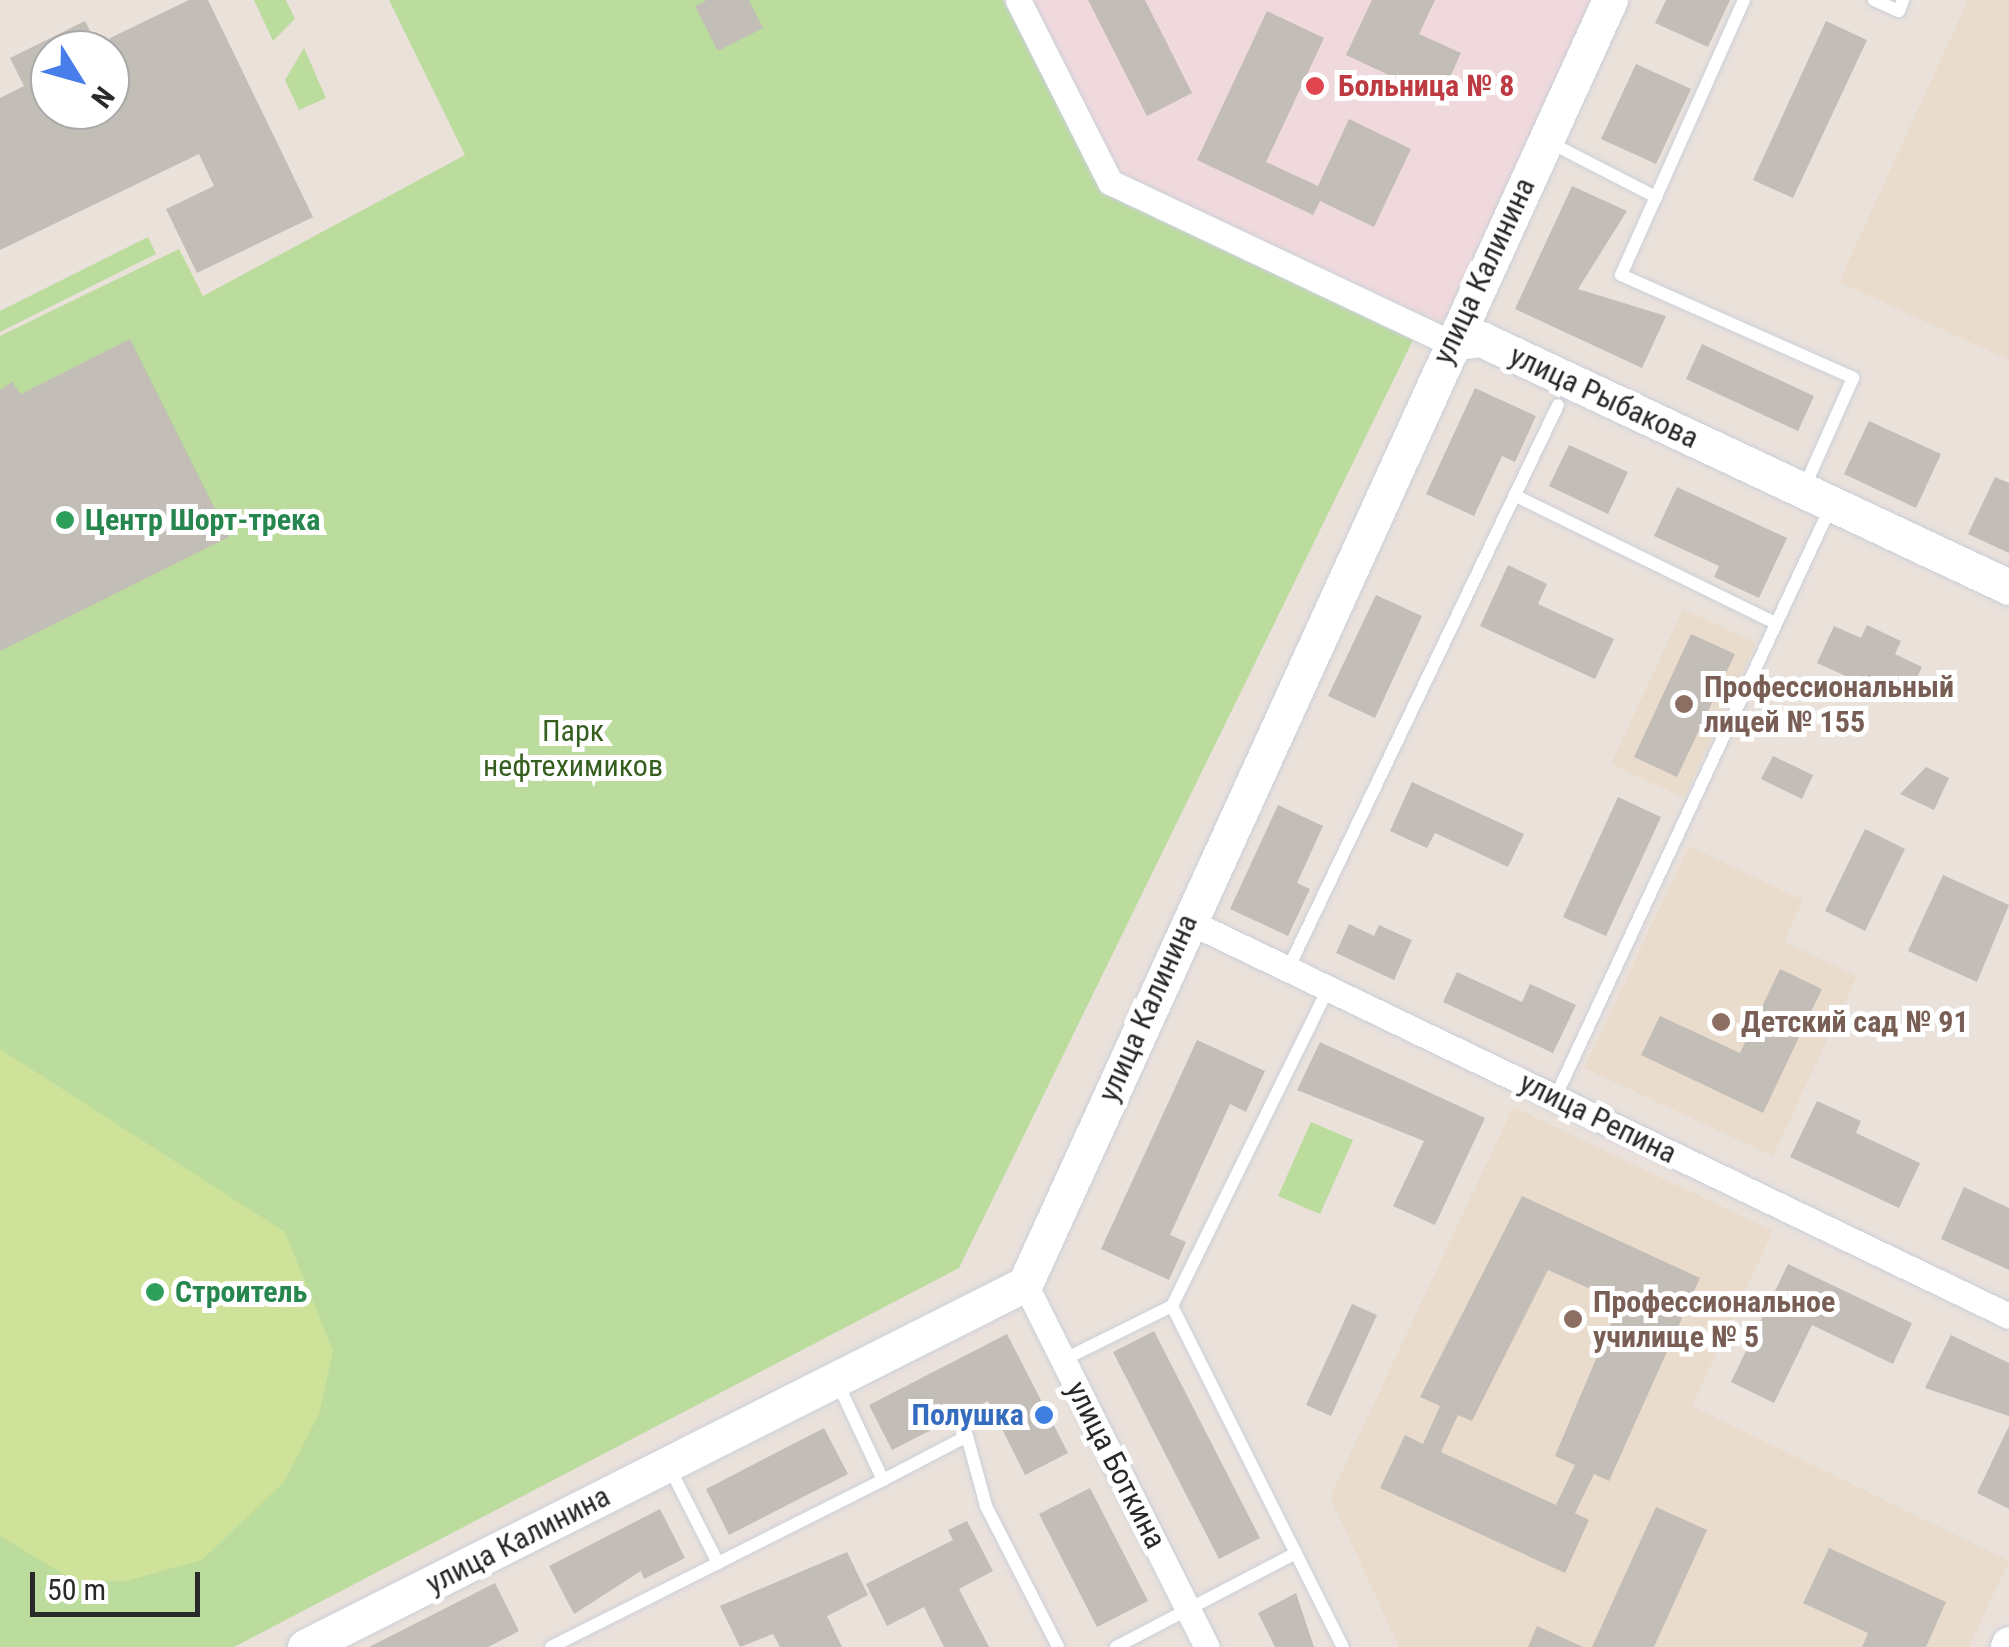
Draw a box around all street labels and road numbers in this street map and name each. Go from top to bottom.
street label: улица Калинина [1425,172,1543,370]
street label: улица Рыбакова [1504,338,1704,456]
street label: улица Калинина [1091,909,1205,1107]
street label: улица Репина [1514,1065,1682,1171]
street label: улица Боткина [1058,1375,1174,1555]
street label: улица Калинина [420,1478,616,1602]

